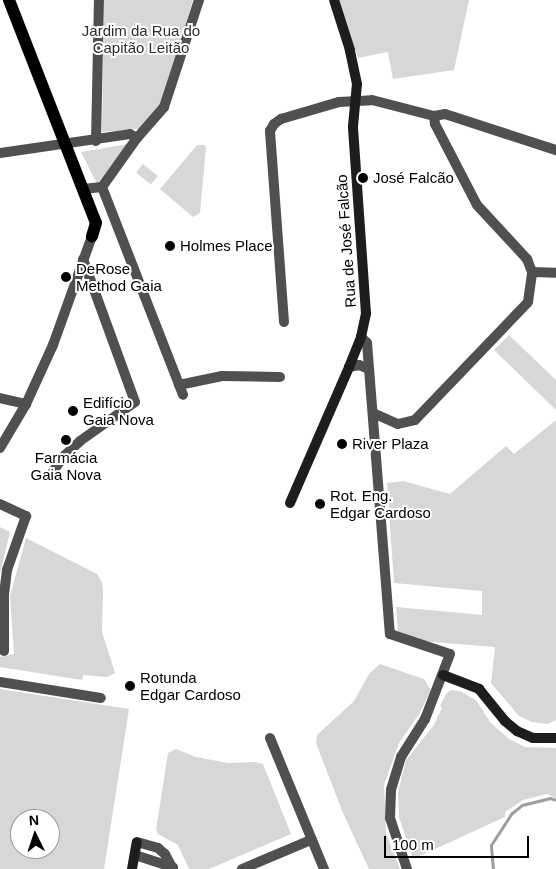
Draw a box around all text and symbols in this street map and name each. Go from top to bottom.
park label: Jardim da Rua do Capitão Leitão [82,21,200,56]
place label: José Falcão [373,169,454,187]
marker: José Falcão [357,172,369,184]
street label: Rua de José Falcão [332,174,360,308]
place label: Holmes Place [180,237,273,255]
marker: Holmes Place [164,240,176,252]
place label: DeRose Method Gaia [76,259,162,294]
marker: DeRose Method Gaia [60,271,72,283]
place label: Edifício Gaia Nova [83,393,154,428]
marker: Edifício Gaia Nova [67,405,79,417]
marker: Farmácia Gaia Nova [60,434,72,446]
place label: River Plaza [352,435,429,453]
marker: River Plaza [336,438,348,450]
place label: Farmácia Gaia Nova [31,448,101,483]
place label: Rot. Eng. Edgar Cardoso [330,486,431,521]
marker: Rot. Eng. Edgar Cardoso [314,498,326,510]
place label: Rotunda Edgar Cardoso [140,668,241,703]
marker: Rotunda Edgar Cardoso [124,680,136,692]
north arrow [10,809,60,859]
text: N [28,812,40,828]
scale bar [386,826,531,858]
text: 100 m [392,836,434,853]

